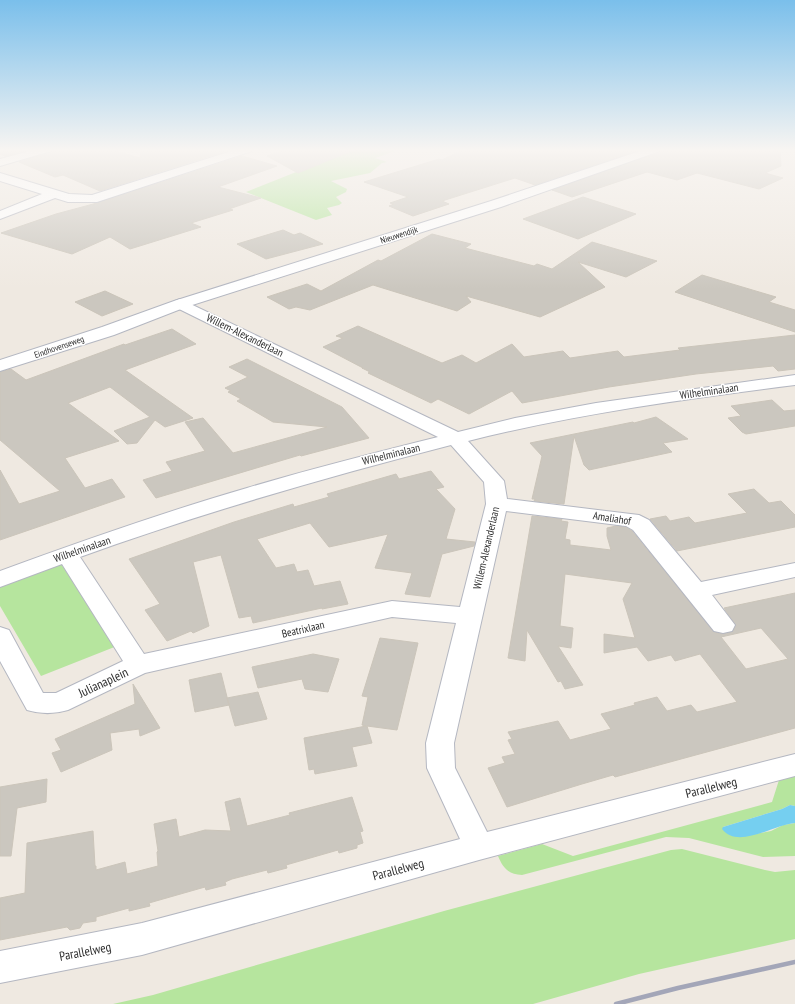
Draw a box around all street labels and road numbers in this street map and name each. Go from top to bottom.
street label: Nieuwendijk [379,223,420,247]
street label: Willem-Alexanderlaan [204,310,286,360]
street label: Eindhovenseweg [32,333,85,360]
street label: Wilhelminalaan [679,380,739,402]
street label: Wilhelminalaan [361,440,422,468]
street label: Willem-Alexanderlaan [470,505,502,591]
street label: Amaliahof [592,508,633,528]
street label: Wilhelminalaan [52,533,112,565]
street label: Beatrixlaan [280,617,326,641]
street label: Julianaplein [75,663,131,702]
street label: Parallelweg [684,773,739,802]
street label: Parallelweg [371,854,426,884]
street label: Parallelweg [58,938,112,965]

